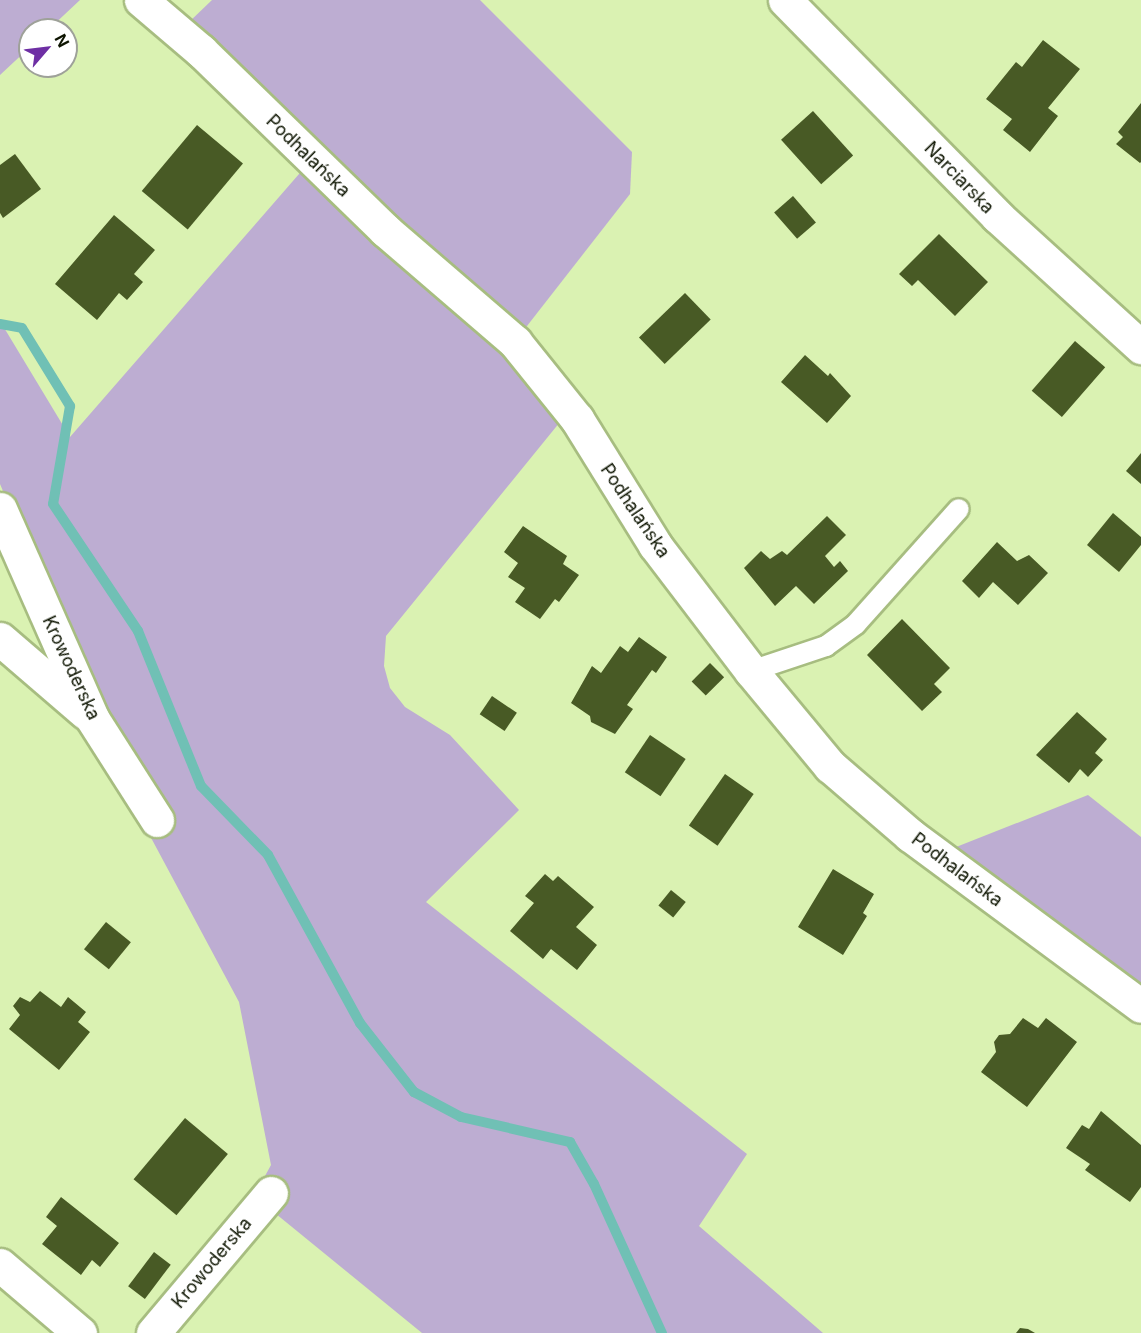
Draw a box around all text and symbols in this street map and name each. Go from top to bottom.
north arrow [18,18,78,78]
text: N [50,30,74,51]
street label: Podhalańska [261,111,355,201]
street label: Narciarska [920,138,998,218]
street label: Podhalańska [596,460,674,562]
street label: Krowoderska [38,613,104,723]
street label: Podhalańska [907,829,1007,911]
street label: Krowoderska [168,1213,256,1313]

